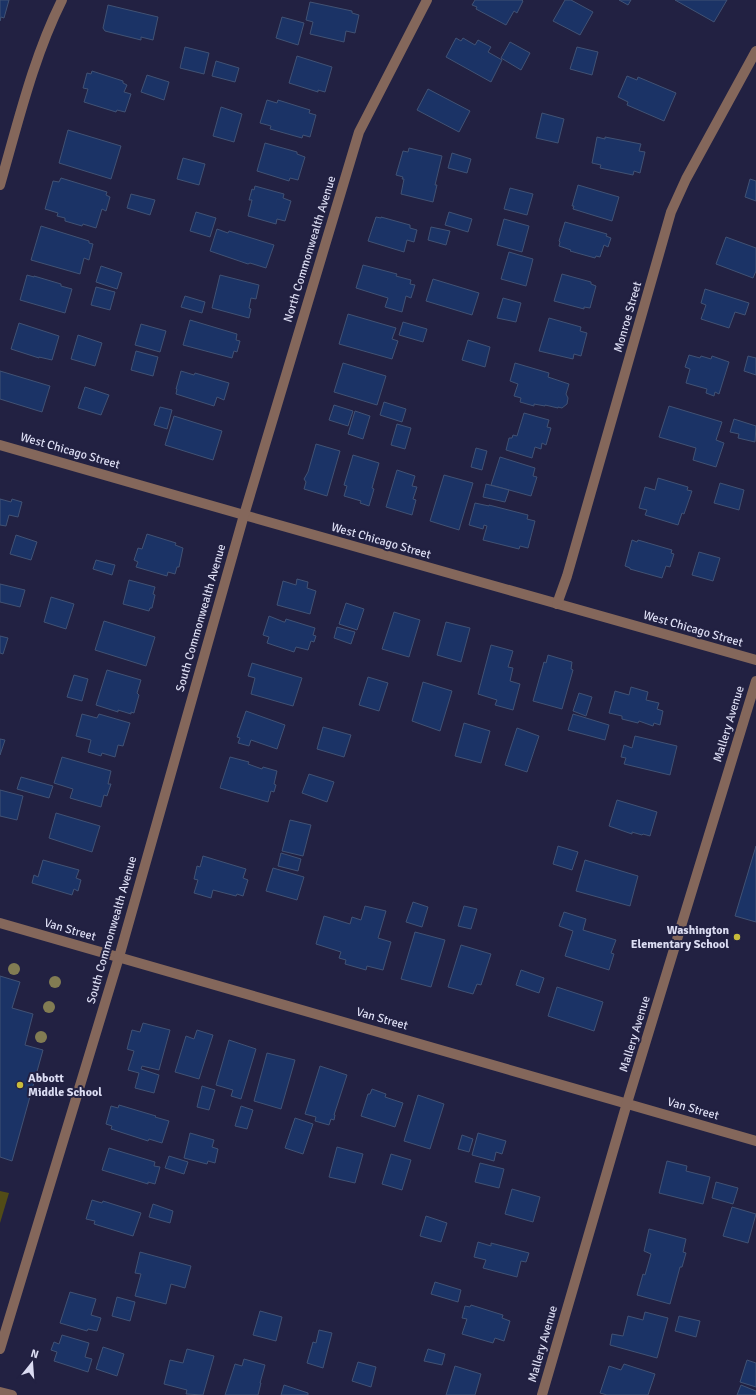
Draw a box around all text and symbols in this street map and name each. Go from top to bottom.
street label: North Commonwealth Avenue [281,174,339,324]
street label: Monroe Street [611,280,645,354]
street label: West Chicago Street [18,430,122,472]
street label: West Chicago Street [329,520,433,562]
street label: South Commonwealth Avenue [173,542,229,694]
street label: West Chicago Street [641,608,745,650]
street label: Mallery Avenue [710,684,748,764]
street label: South Commonwealth Avenue [84,854,140,1006]
street label: Van Street [42,915,98,945]
place label: Washington Elementary School [631,923,729,952]
marker: Washington Elementary School [732,932,742,942]
street label: Mallery Avenue [616,994,654,1074]
street label: Van Street [354,1004,410,1034]
place label: Abbott Middle School [28,1071,102,1100]
marker: Abbott Middle School [15,1080,25,1090]
street label: Van Street [665,1094,721,1124]
street label: Mallery Avenue [525,1304,561,1384]
north arrow [12,1343,52,1383]
text: N [29,1347,40,1361]

